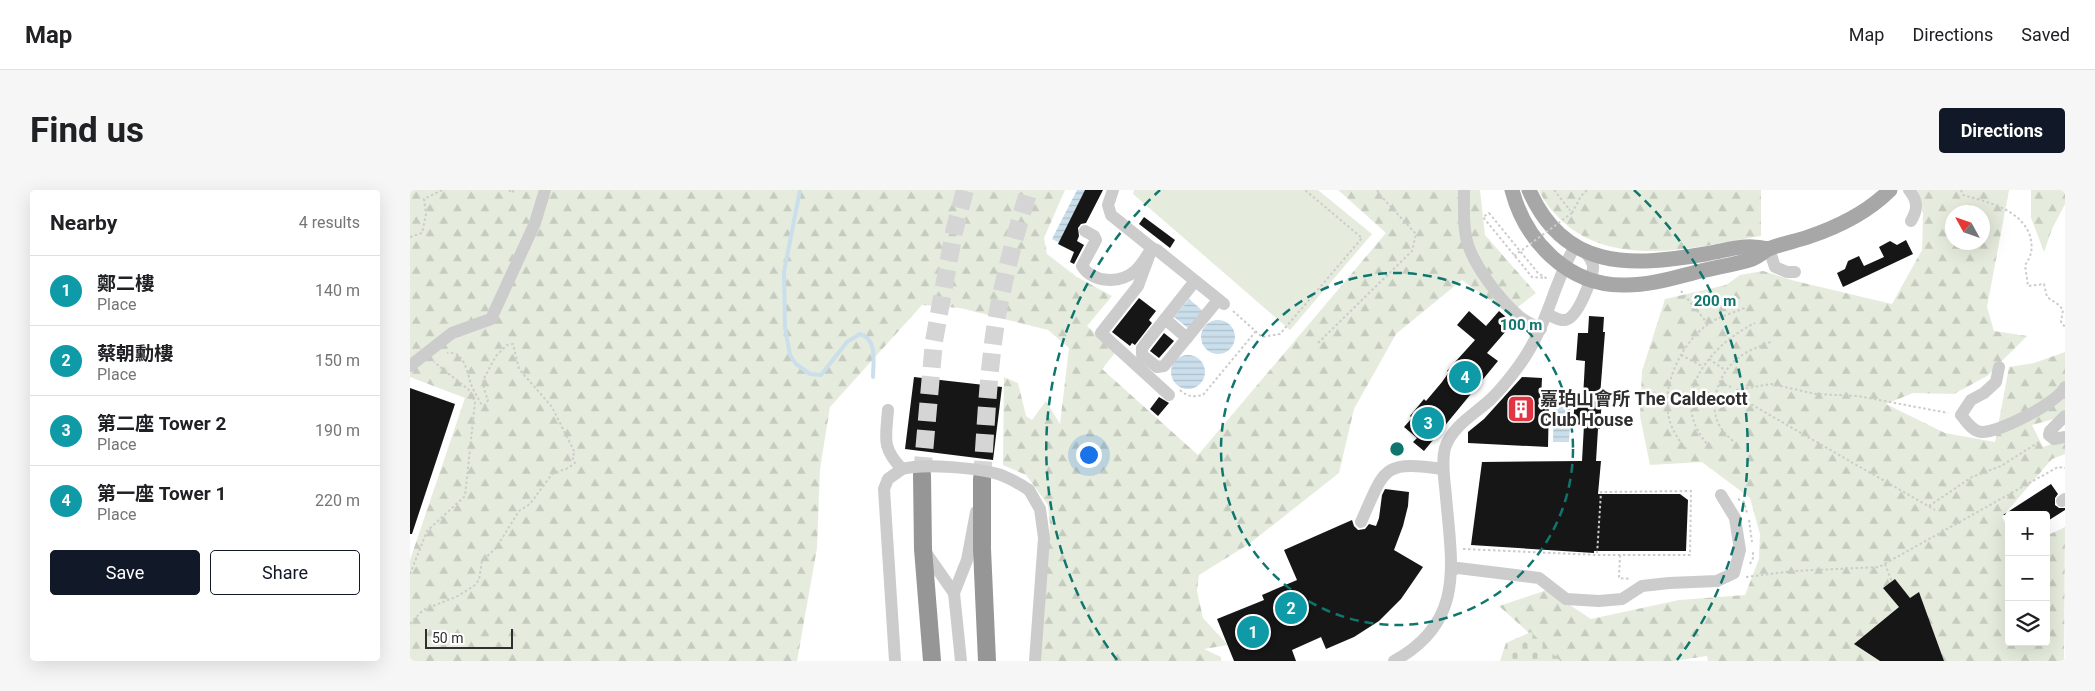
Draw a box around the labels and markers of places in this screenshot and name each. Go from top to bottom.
pin: 4 [1449,358,1481,396]
place label: 嘉珀山會所 The Caldecott Club House [1540,388,1748,430]
building icon: 嘉珀山會所 The Caldecott Club House [1506,394,1536,424]
pin: 3 [1412,404,1444,442]
centre of rings [1388,440,1406,458]
pin: 2 [1275,589,1307,627]
pin: 1 [1237,613,1269,651]

